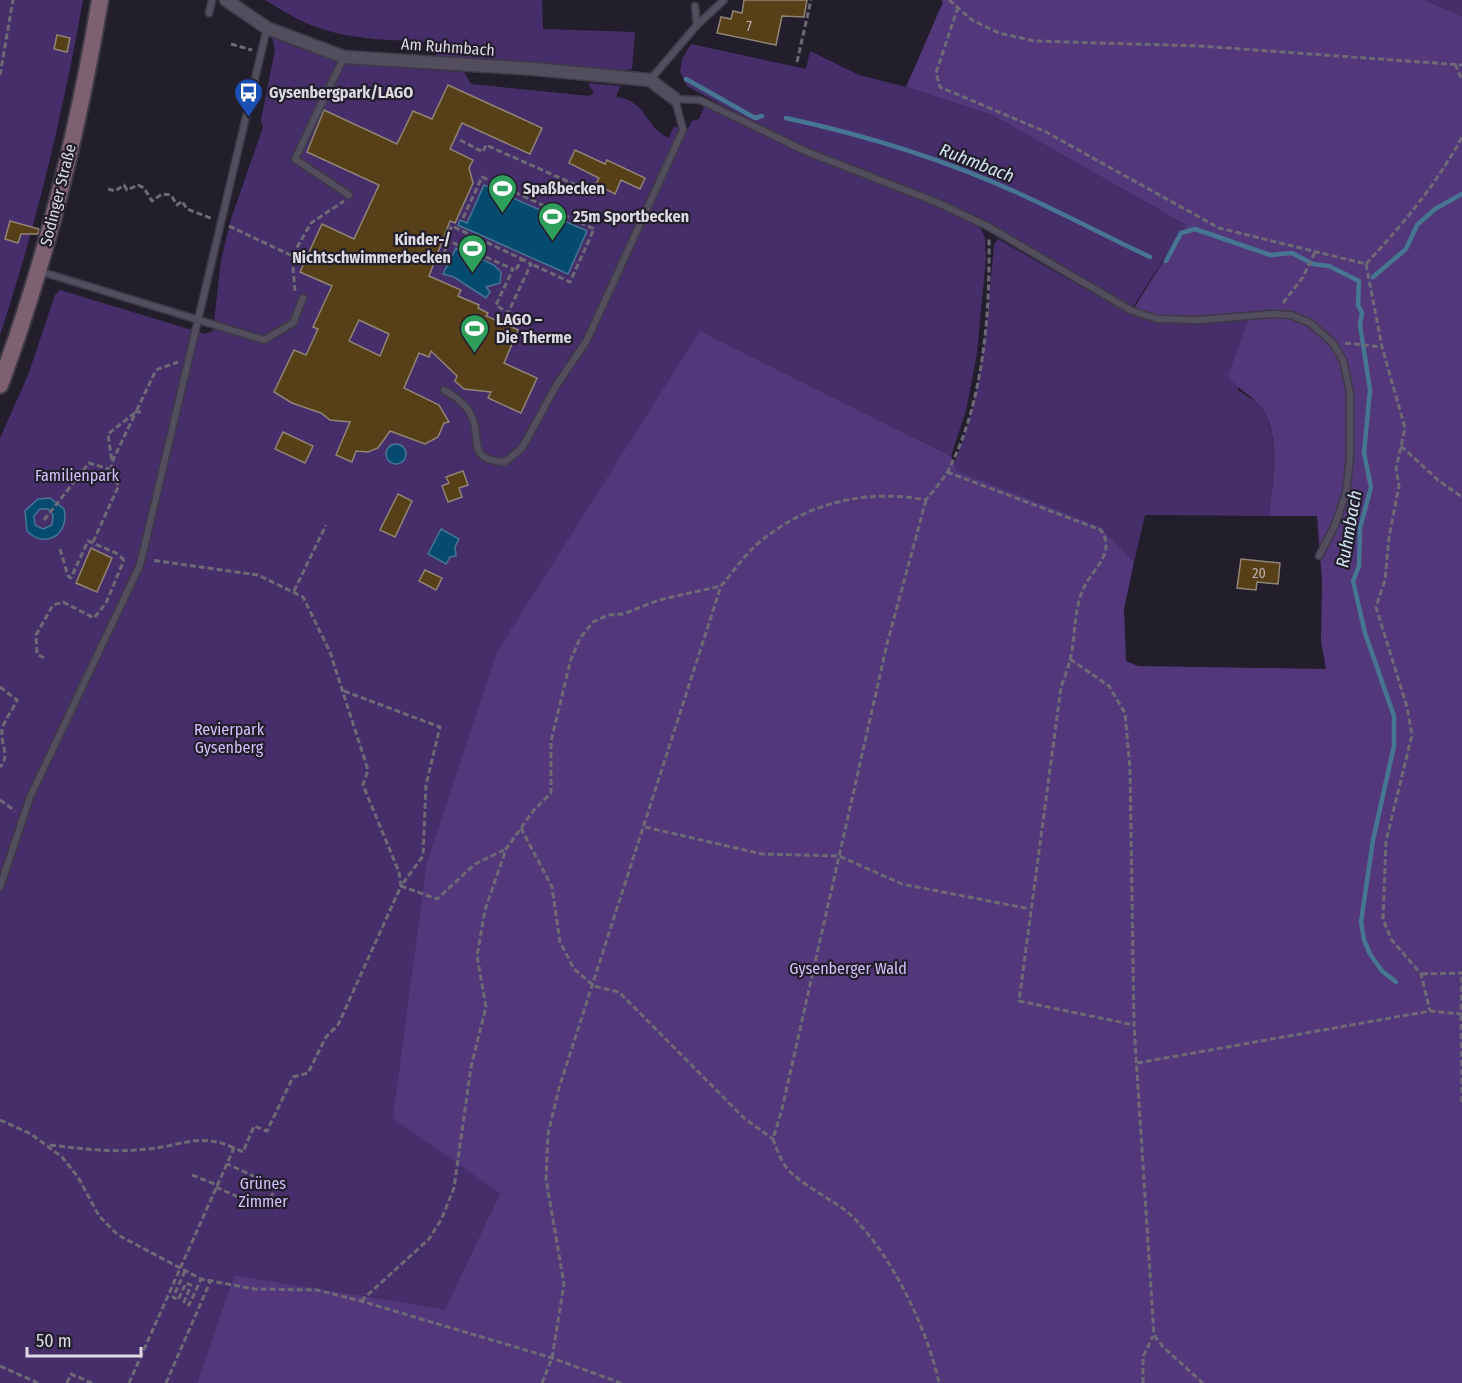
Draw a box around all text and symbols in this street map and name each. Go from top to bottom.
house number: 7 [746,18,752,35]
street label: Am Ruhmbach [401,34,495,60]
bus stop icon: Gysenbergpark/LAGO [232,76,264,118]
place label: Gysenbergpark/LAGO [269,83,413,102]
water label: Ruhmbach [937,139,1017,187]
street label: Sodinger Straße [36,142,80,248]
sports icon: Spaßbecken [486,172,518,214]
place label: Spaßbecken [523,179,605,198]
sports icon: 25m Sportbecken [536,200,568,242]
place label: 25m Sportbecken [572,207,689,226]
place label: Kinder-/ Nichtschwimmerbecken [292,230,451,267]
sports icon: Kinder-/ Nichtschwimmerbecken [456,232,488,274]
place label: LAGO – Die Therme [496,310,572,347]
sports icon: LAGO – Die Therme [459,312,491,354]
park label: Familienpark [35,466,120,485]
water label: Ruhmbach [1331,489,1367,569]
house number: 20 [1252,565,1266,582]
park label: Revierpark Gysenberg [194,720,265,757]
park label: Gysenberger Wald [789,959,907,978]
park label: Grünes Zimmer [238,1174,288,1211]
scale bar [27,1320,141,1358]
text: 50 m [36,1330,72,1352]

